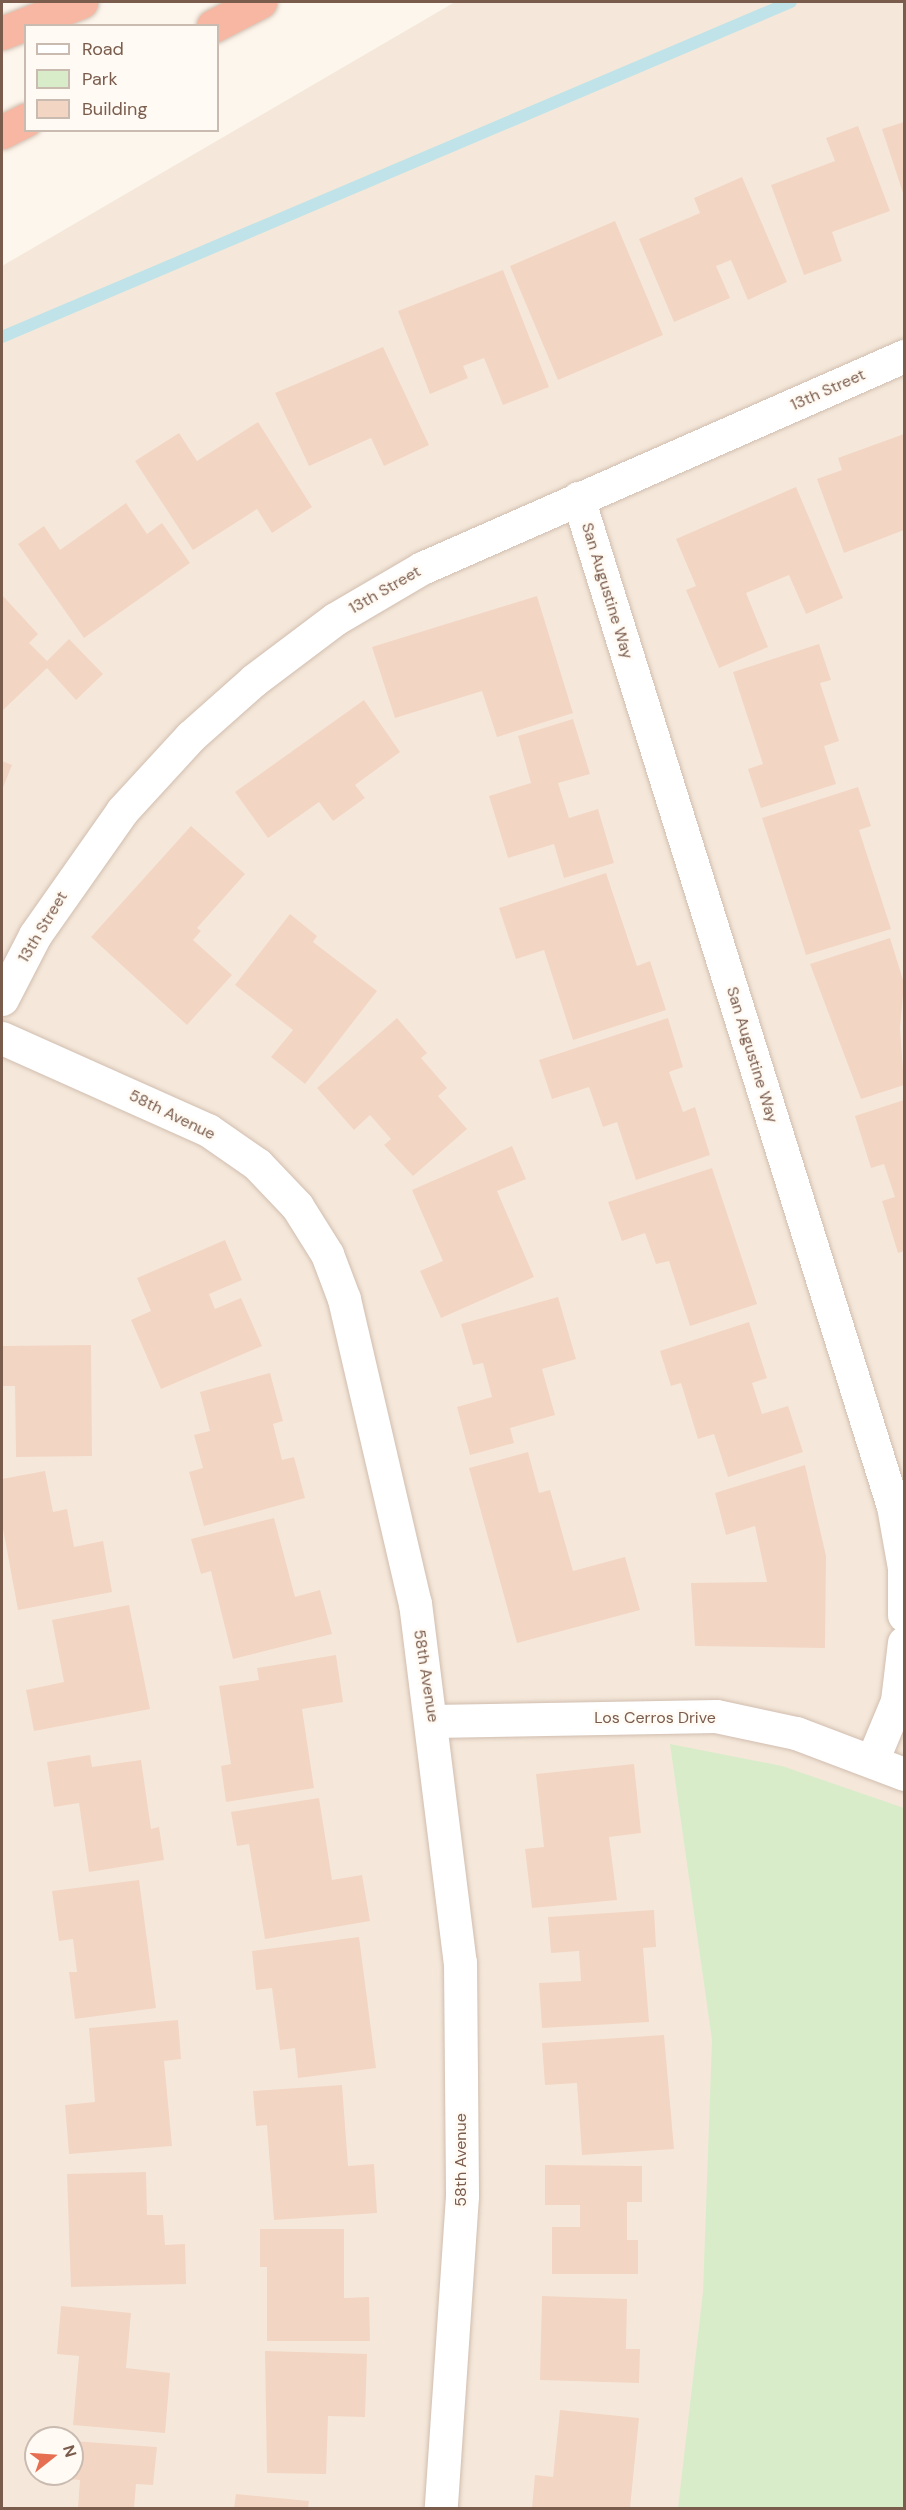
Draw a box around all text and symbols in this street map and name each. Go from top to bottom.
legend [24,24,219,132]
text: Road [82,37,124,61]
text: Park [82,67,118,91]
text: Building [82,97,147,121]
street label: 13th Street [788,365,868,415]
street label: San Augustine Way [577,521,637,661]
street label: 13th Street [346,562,424,618]
street label: 13th Street [14,888,72,966]
street label: San Augustine Way [722,985,782,1125]
street label: 58th Avenue [126,1086,218,1144]
street label: 58th Avenue [409,1628,443,1724]
street label: Los Cerros Drive [594,1708,716,1728]
street label: 58th Avenue [451,2113,471,2207]
north arrow [24,2426,84,2486]
text: N [58,2443,82,2460]

